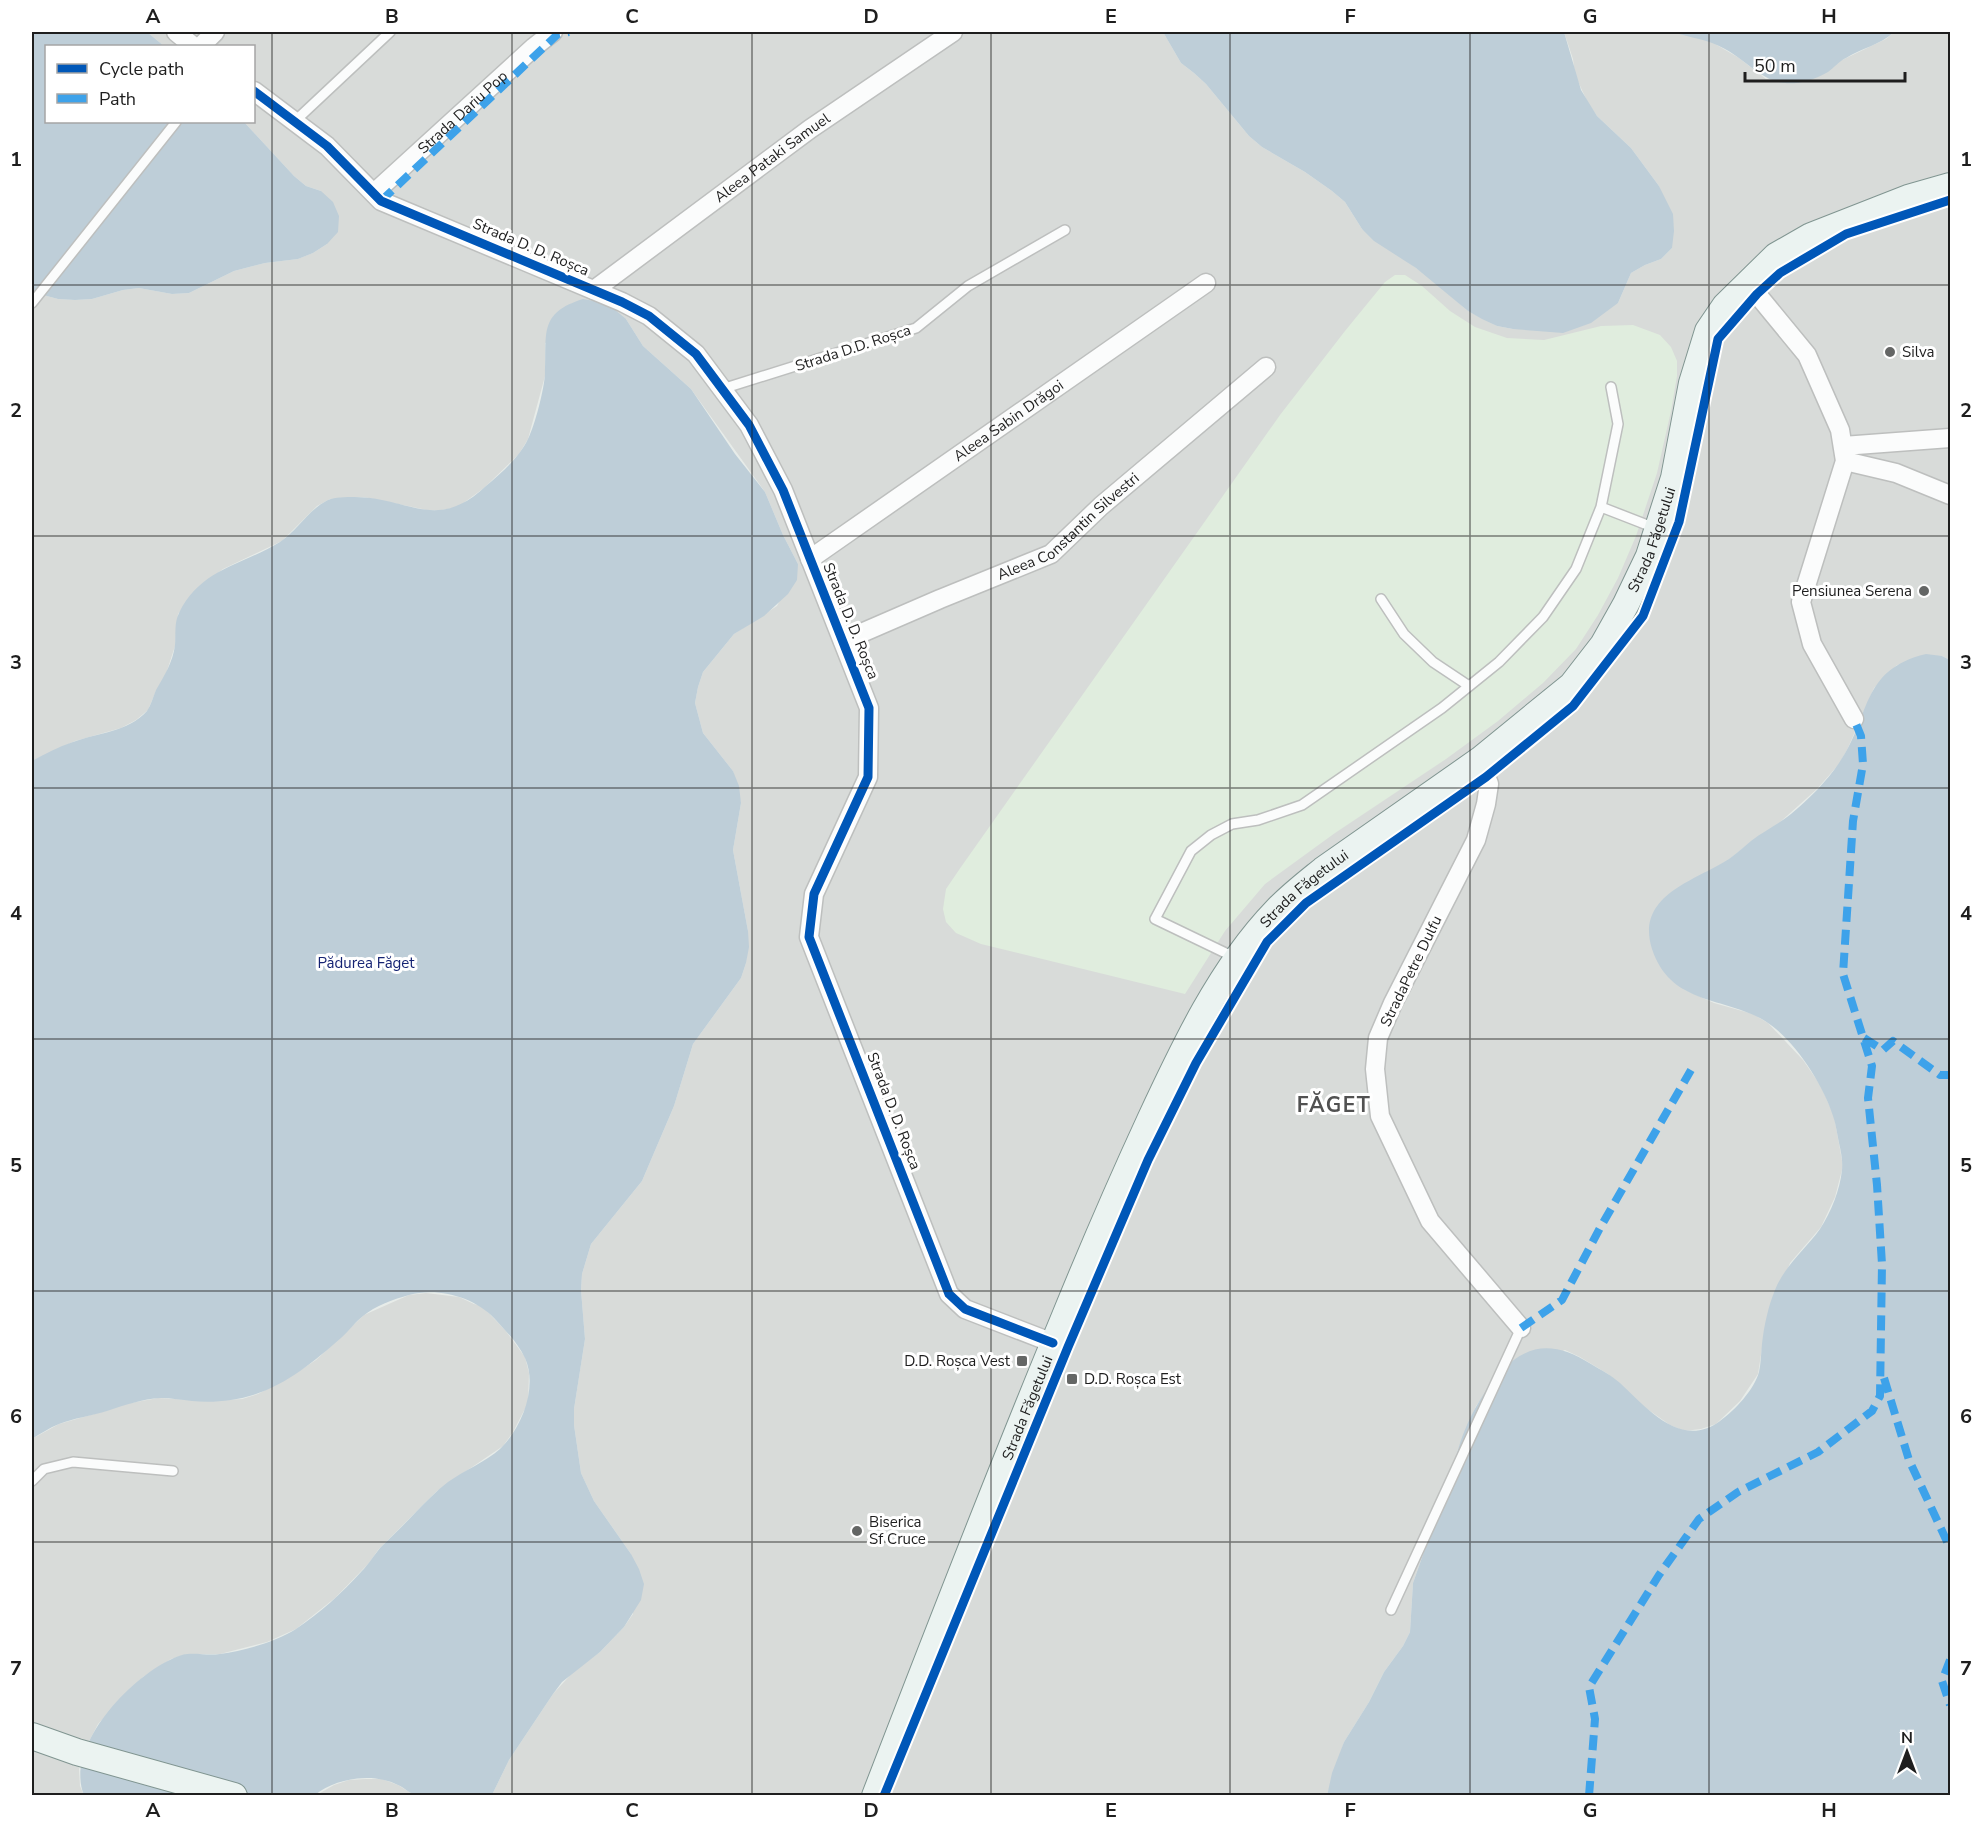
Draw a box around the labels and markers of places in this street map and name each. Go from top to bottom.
place label: Silva [1902,342,1935,362]
marker: Silva [1883,345,1897,359]
place label: Pensiunea Serena [1792,581,1912,601]
marker: Pensiunea Serena [1917,584,1931,598]
place label: D.D. Roșca Vest [904,1351,1011,1371]
marker: D.D. Roșca Vest [1015,1354,1029,1368]
place label: D.D. Roșca Est [1084,1369,1182,1389]
marker: D.D. Roșca Est [1065,1372,1079,1386]
place label: Biserica Sf Cruce [869,1512,926,1549]
marker: Biserica Sf Cruce [850,1524,864,1538]

